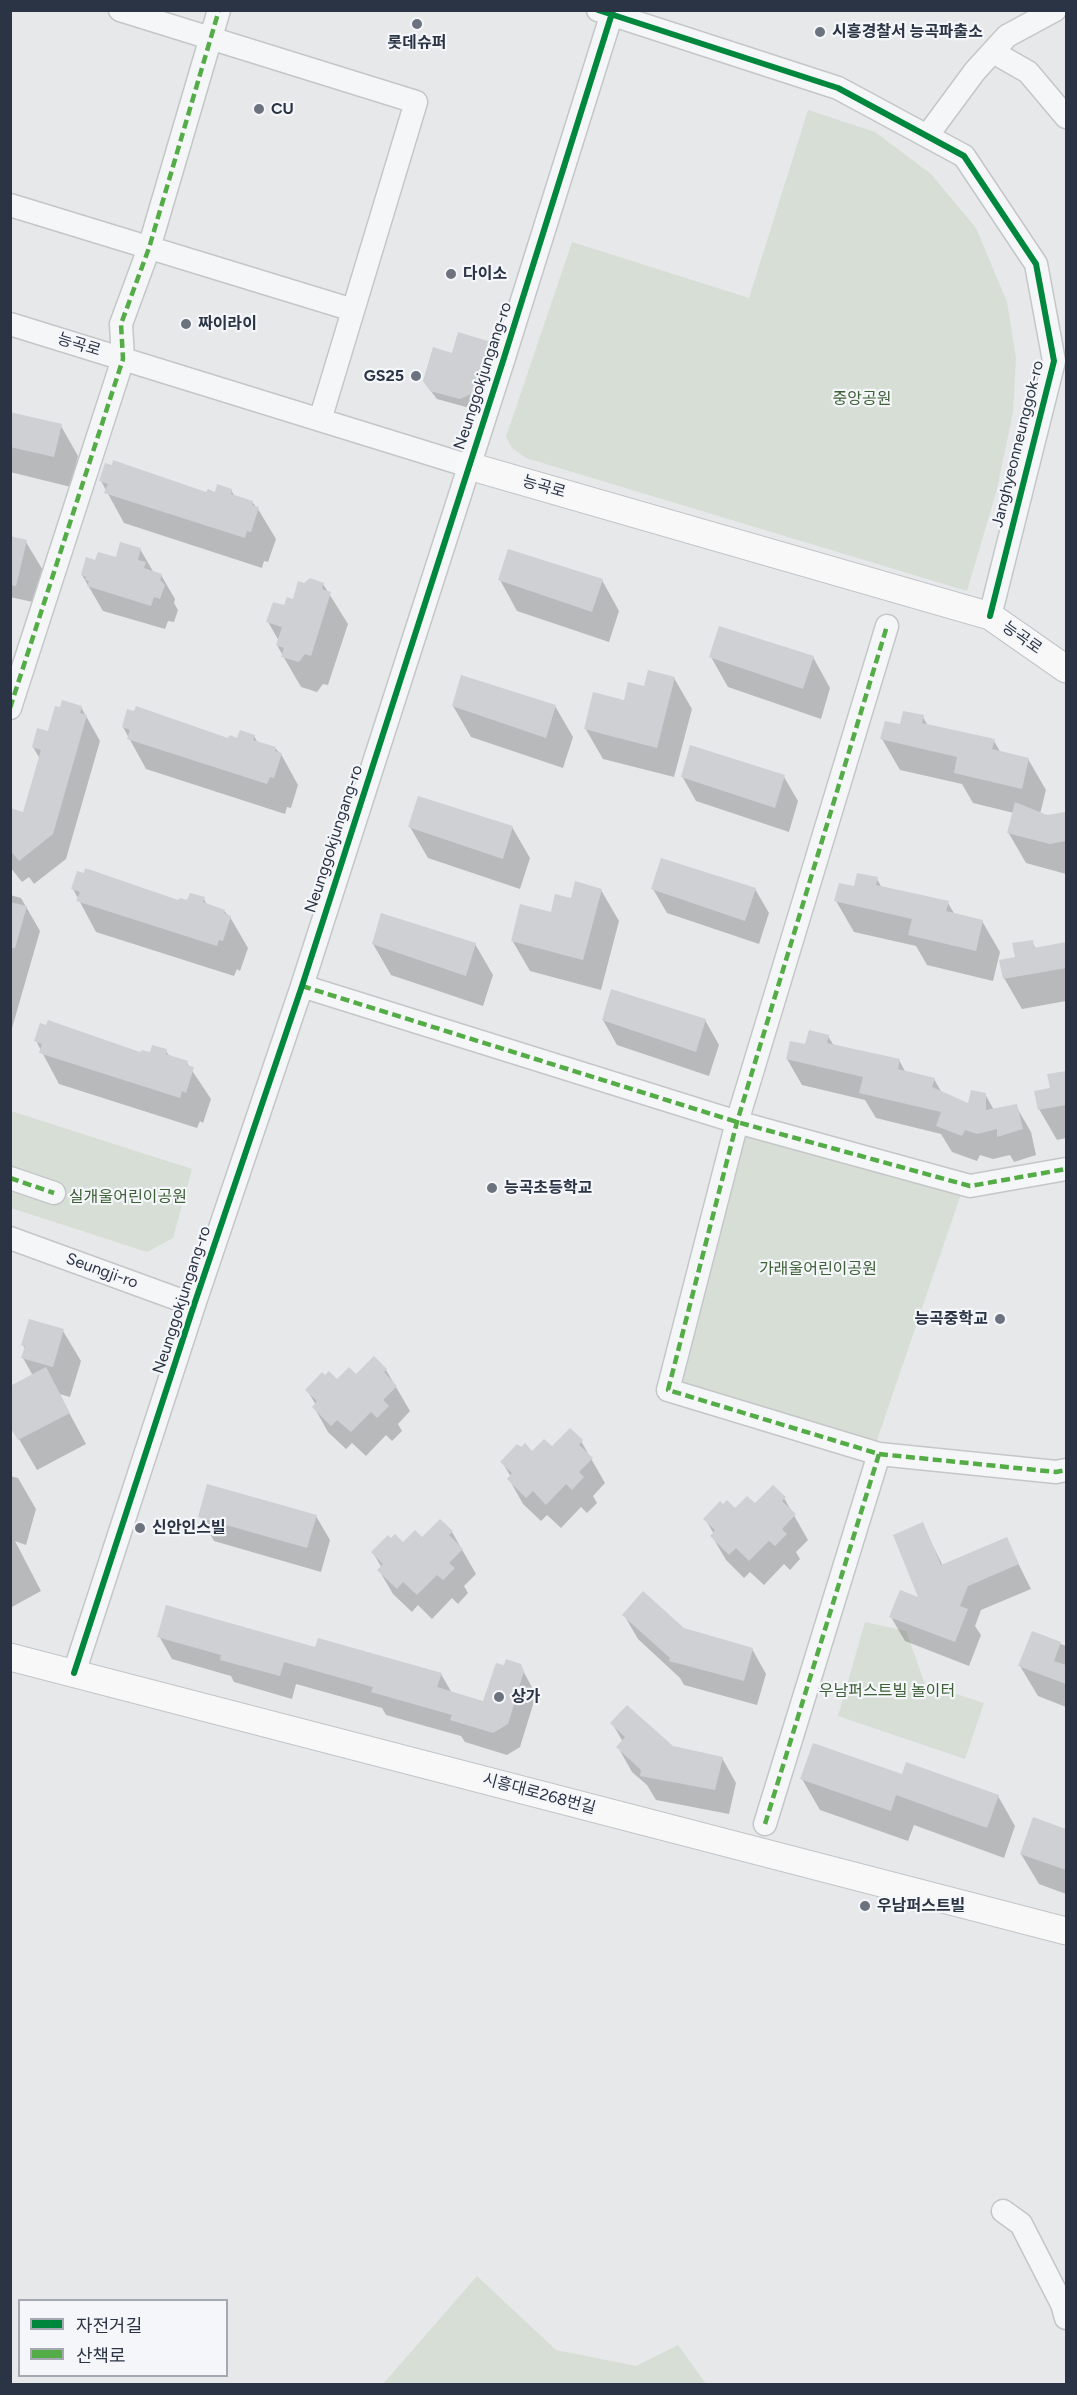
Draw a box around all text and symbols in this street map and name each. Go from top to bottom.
marker: 롯데슈퍼 [410,17,424,31]
place label: 시흥경찰서 능곡파출소 [832,22,983,42]
marker: 시흥경찰서 능곡파출소 [813,25,827,39]
place label: 롯데슈퍼 [388,33,446,53]
place label: CU [271,99,294,119]
marker: CU [252,102,266,116]
place label: 다이소 [463,264,507,284]
marker: 다이소 [444,267,458,281]
street label: Neunggokjungang-ro [450,300,516,452]
place label: 짜이라이 [198,314,257,334]
marker: 짜이라이 [179,317,193,331]
street label: 능곡로 [55,329,103,361]
street label: Janghyeonneunggok-ro [988,359,1048,529]
place label: GS25 [364,366,404,386]
marker: GS25 [409,369,423,383]
park label: 중앙공원 [833,389,891,409]
street label: 능곡로 [520,472,568,502]
street label: 능곡로 [998,617,1046,659]
street label: Neunggokjungang-ro [301,763,367,915]
place label: 능곡초등학교 [504,1178,592,1198]
marker: 능곡초등학교 [485,1181,499,1195]
park label: 실개울어린이공원 [69,1187,187,1207]
street label: Neunggokjungang-ro [149,1224,215,1376]
street label: Seungji-ro [63,1249,141,1293]
park label: 가래울어린이공원 [759,1259,877,1279]
place label: 능곡중학교 [914,1309,988,1329]
marker: 능곡중학교 [993,1312,1007,1326]
place label: 신안인스빌 [152,1518,226,1538]
marker: 신안인스빌 [133,1521,147,1535]
park label: 우남퍼스트빌 놀이터 [819,1681,955,1701]
place label: 상가 [511,1687,540,1707]
marker: 상가 [492,1690,506,1704]
street label: 시흥대로268번길 [480,1770,598,1818]
place label: 우남퍼스트빌 [877,1896,965,1916]
marker: 우남퍼스트빌 [858,1899,872,1913]
legend [18,2299,228,2377]
text: 자전거길 [76,2315,142,2337]
text: 산책로 [76,2345,126,2367]

